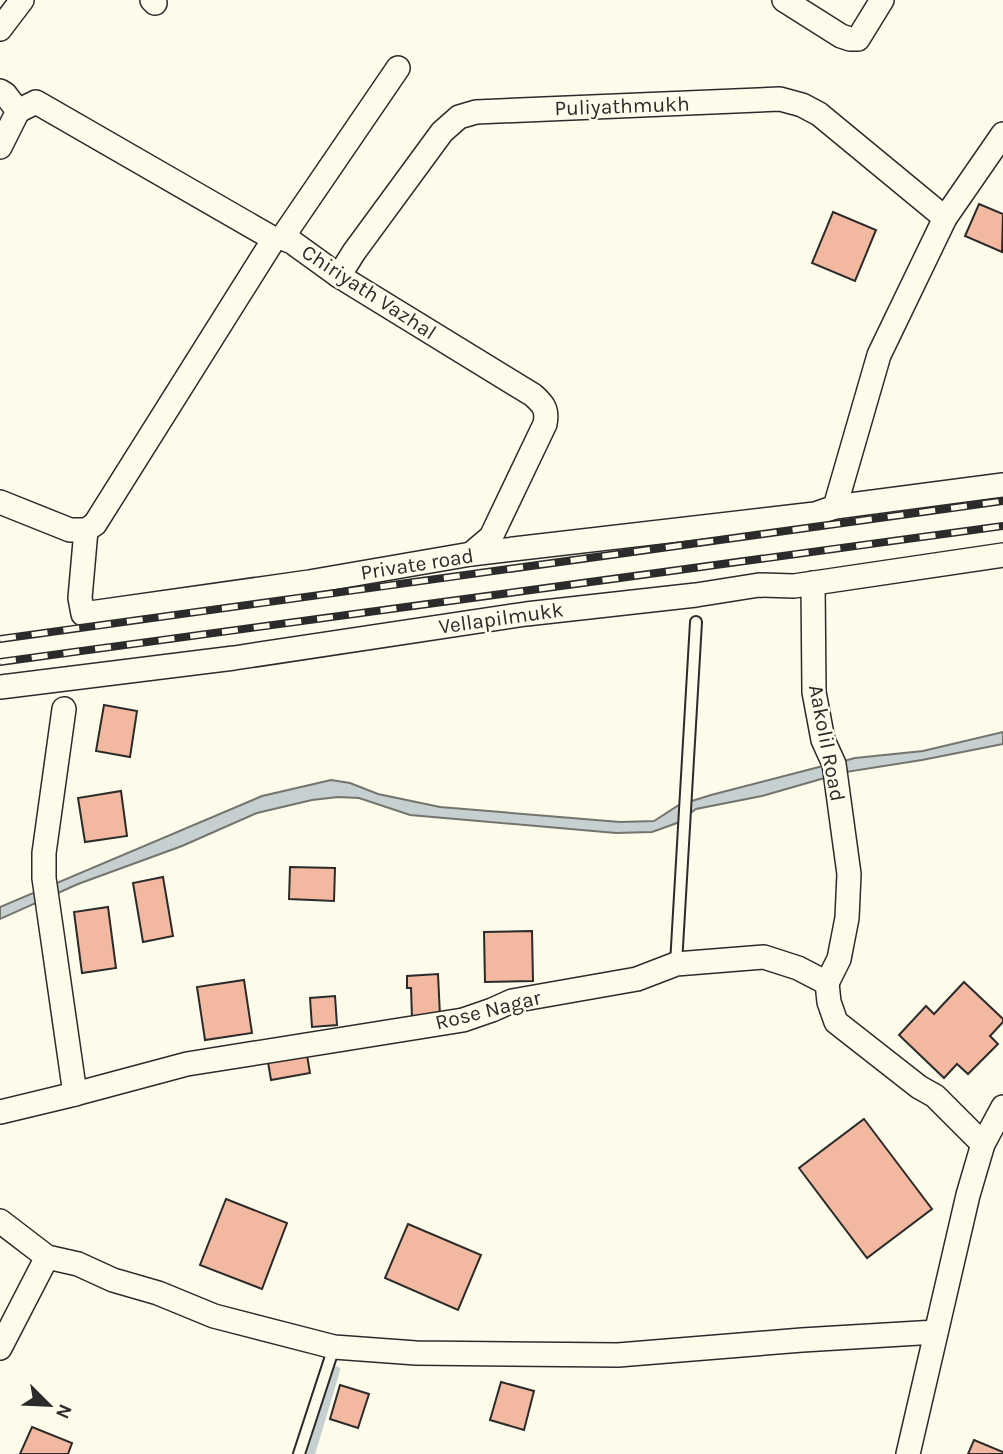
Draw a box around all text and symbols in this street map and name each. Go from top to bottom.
street label: Puliyathmukh [554,92,690,120]
street label: Chiriyath Vazhal [297,240,441,344]
street label: Private road [359,543,475,585]
street label: Vellapilmukk [437,597,565,639]
street label: Aakolil Road [804,683,850,803]
street label: Rose Nagar [433,985,544,1035]
north arrow [14,1370,84,1440]
text: N [51,1401,76,1422]

